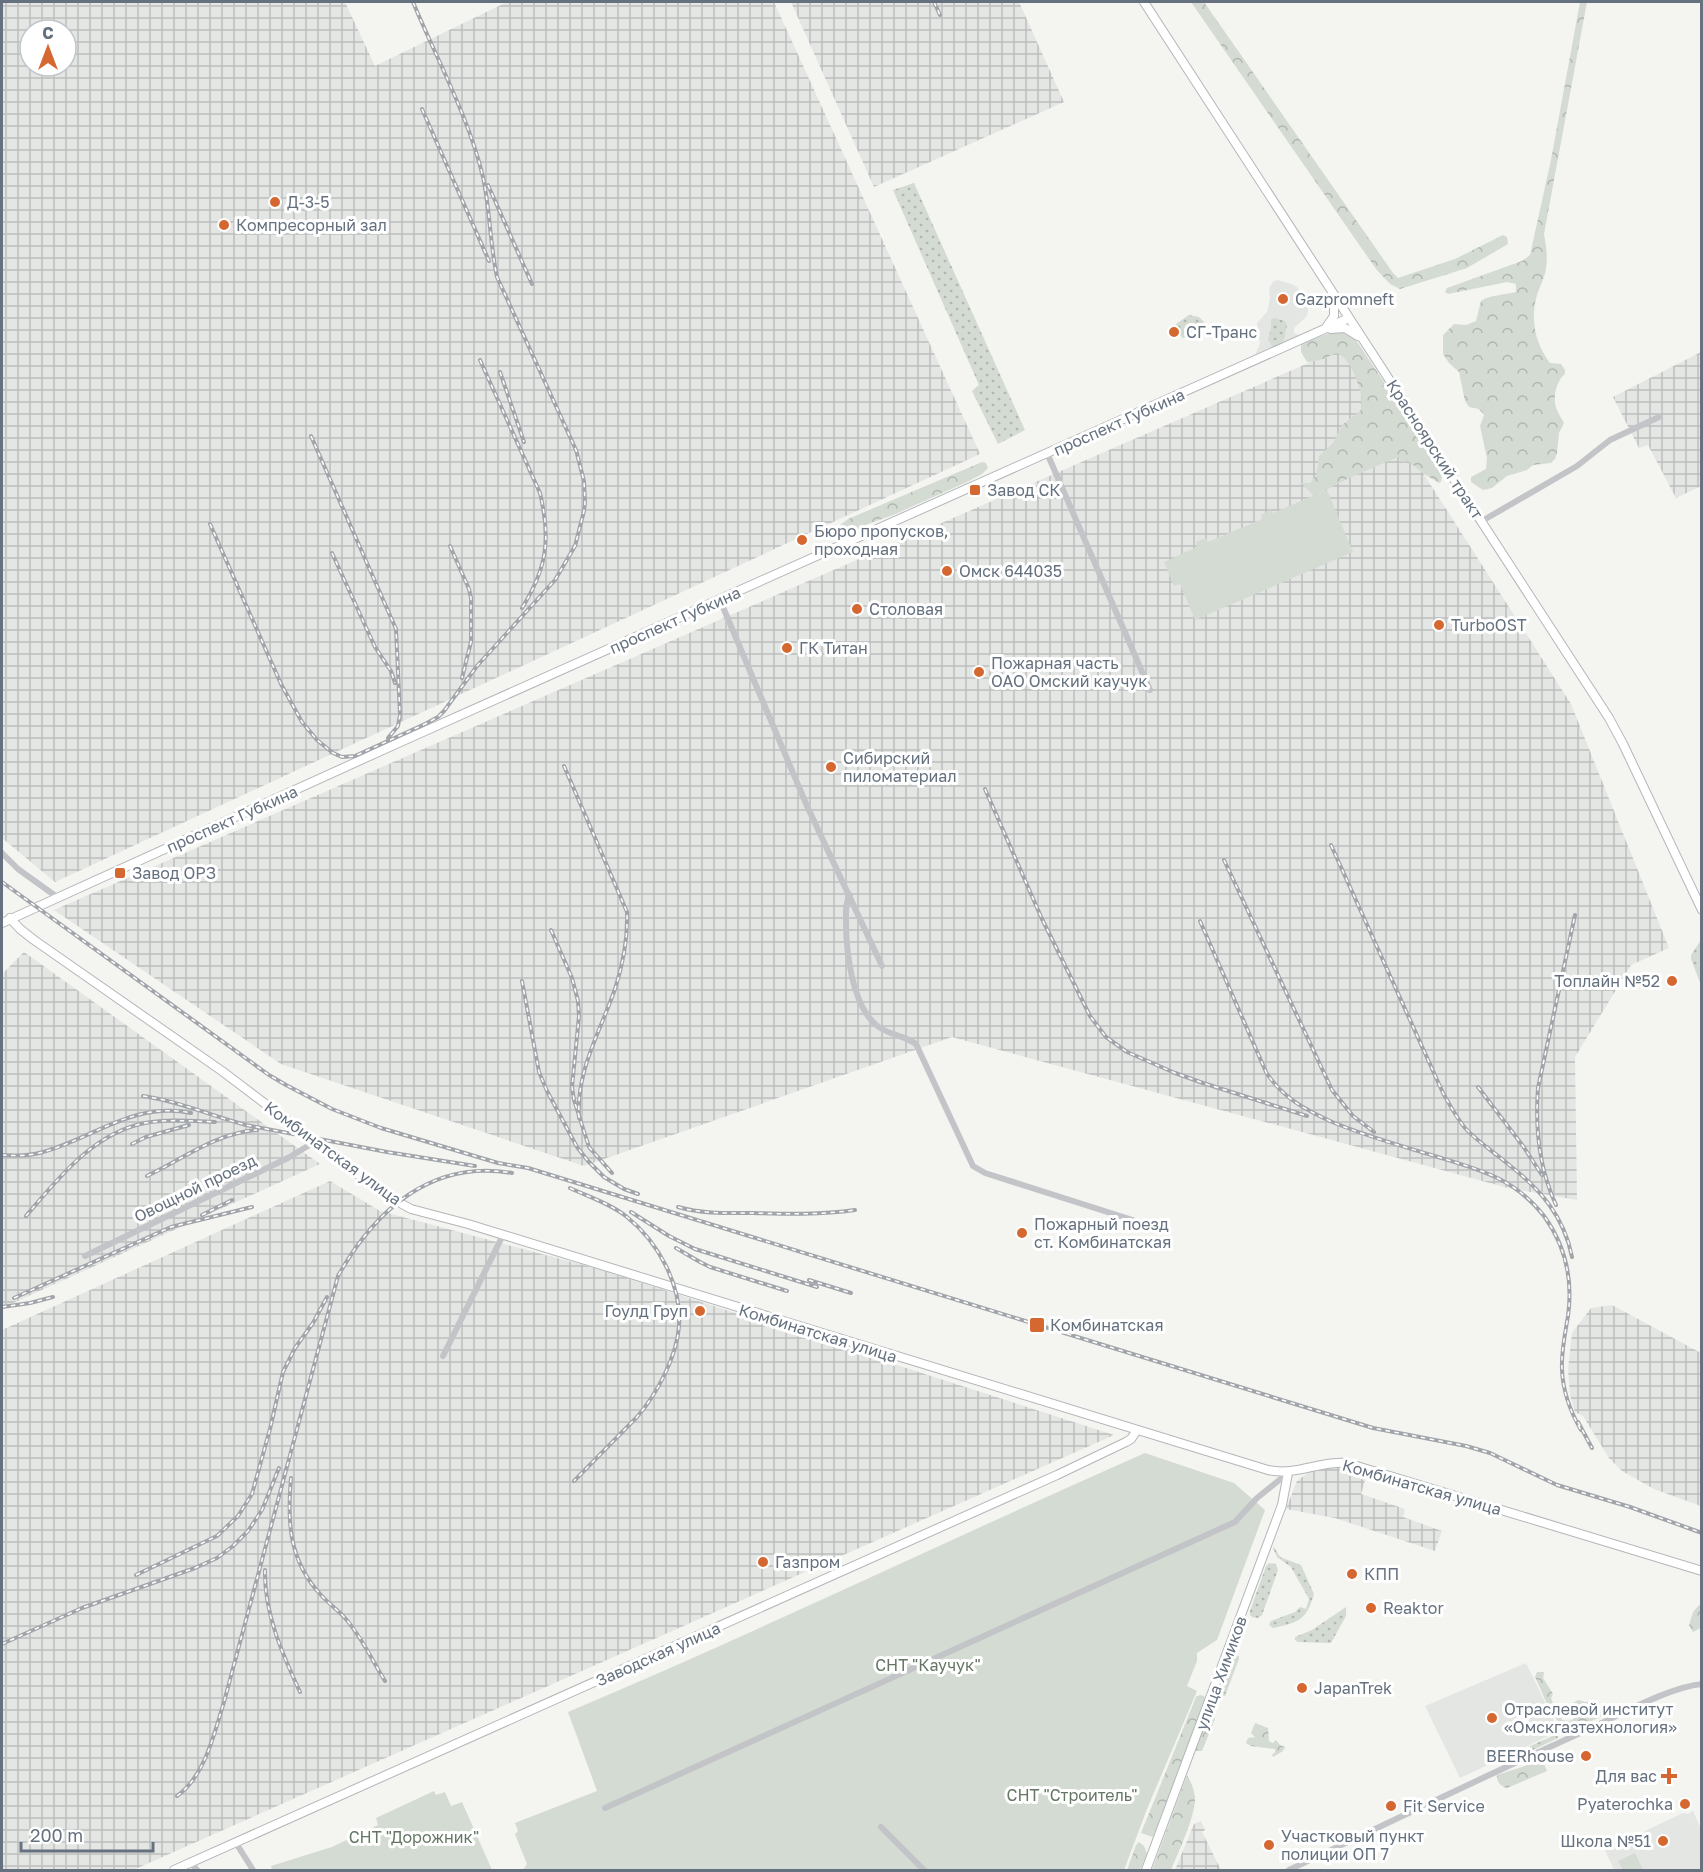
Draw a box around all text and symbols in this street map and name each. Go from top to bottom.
north arrow [18,18,78,78]
text: С [42,23,54,43]
place label: Д-3-5 [287,192,329,212]
marker: Д-3-5 [268,195,282,209]
place label: Компресорный зал [236,215,387,235]
marker: Компресорный зал [217,218,231,232]
place label: Gazpromneft [1295,289,1395,309]
marker: Gazpromneft [1276,292,1290,306]
place label: СГ-Транс [1186,322,1258,342]
marker: СГ-Транс [1167,325,1181,339]
street label: Красноярский тракт [1382,375,1488,523]
street label: проспект Губкина [1050,384,1188,460]
place label: Завод СК [987,480,1061,500]
marker: Завод СК [968,483,982,497]
place label: Бюро пропусков, проходная [814,521,949,559]
marker: Бюро пропусков, проходная [795,533,809,547]
place label: Омск 644035 [959,561,1062,581]
marker: Омск 644035 [940,564,954,578]
street label: проспект Губкина [606,582,744,658]
place label: Столовая [869,599,943,619]
marker: Столовая [850,602,864,616]
place label: TurboOST [1451,615,1527,635]
marker: TurboOST [1432,618,1446,632]
place label: ГК Титан [799,638,868,658]
marker: ГК Титан [780,641,794,655]
place label: Пожарная часть ОАО Омский каучук [991,653,1147,691]
marker: Пожарная часть ОАО Омский каучук [972,665,986,679]
place label: Сибирский пиломатериал [843,748,957,786]
marker: Сибирский пиломатериал [824,760,838,774]
street label: проспект Губкина [163,781,301,857]
place label: Завод ОРЗ [132,863,216,883]
marker: Завод ОРЗ [113,866,127,880]
place label: Топлайн №52 [1554,971,1660,991]
marker: Топлайн №52 [1665,974,1679,988]
street label: Комбинатская улица [261,1097,405,1209]
street label: Овощной проезд [131,1150,260,1226]
place label: Пожарный поезд ст. Комбинатская [1034,1214,1171,1252]
marker: Пожарный поезд ст. Комбинатская [1015,1226,1029,1240]
street label: Комбинатская улица [736,1299,900,1367]
place label: Гоулд Груп [605,1301,688,1321]
marker: Гоулд Груп [693,1304,707,1318]
place label: Комбинатская [1050,1315,1164,1335]
marker: Комбинатская [1028,1316,1046,1334]
street label: Комбинатская улица [1340,1455,1504,1519]
place label: Газпром [775,1552,840,1572]
marker: Газпром [756,1555,770,1569]
place label: КПП [1364,1564,1399,1584]
marker: КПП [1345,1567,1359,1581]
place label: Reaktor [1383,1598,1444,1618]
marker: Reaktor [1364,1601,1378,1615]
street label: улица Химиков [1191,1613,1251,1733]
street label: Заводская улица [593,1618,723,1690]
park label: СНТ "Каучук" [875,1655,981,1675]
place label: JapanTrek [1314,1678,1392,1698]
marker: JapanTrek [1295,1681,1309,1695]
place label: Отраслевой институт «Омскгазтехнология» [1504,1699,1677,1737]
marker: Отраслевой институт «Омскгазтехнология» [1485,1711,1499,1725]
place label: BEERhouse [1486,1746,1574,1766]
marker: BEERhouse [1579,1749,1593,1763]
place label: Для вас [1595,1766,1657,1786]
marker: Для вас [1662,1769,1676,1783]
park label: СНТ "Строитель" [1007,1785,1137,1805]
place label: Pyaterochka [1577,1794,1673,1814]
place label: Fit Service [1403,1796,1485,1816]
marker: Pyaterochka [1678,1797,1692,1811]
marker: Fit Service [1384,1799,1398,1813]
scale bar [21,1815,153,1853]
text: 200 m [30,1824,83,1846]
place label: Участковый пункт полиции ОП 7 [1281,1826,1424,1864]
park label: СНТ "Дорожник" [349,1827,479,1847]
place label: Школа №51 [1560,1831,1651,1851]
marker: Школа №51 [1656,1834,1670,1848]
marker: Участковый пункт полиции ОП 7 [1262,1838,1276,1852]

